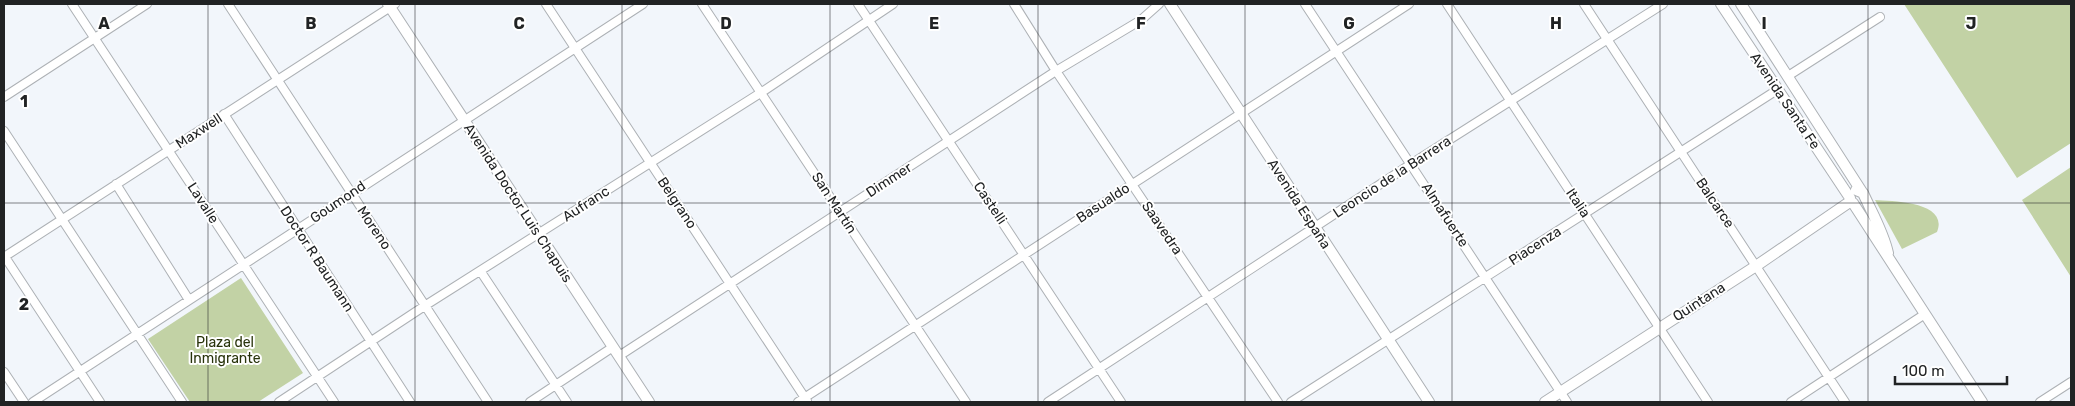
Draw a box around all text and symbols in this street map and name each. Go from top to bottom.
text: A [98,14,110,33]
text: B [305,14,317,33]
text: C [513,14,525,33]
text: D [720,14,732,33]
text: E [929,14,939,33]
text: F [1136,14,1146,33]
text: G [1343,14,1355,33]
text: H [1550,14,1562,33]
text: I [1761,14,1767,33]
text: J [1966,14,1976,33]
street label: Avenida Santa Fe [1746,49,1824,153]
text: 1 [20,92,28,111]
street label: Maxwell [173,110,225,152]
street label: Avenida Doctor Luis Chapuis [460,120,576,286]
street label: Leoncio de la Barrera [1330,133,1454,221]
street label: Avenida España [1264,156,1334,252]
street label: Dimmer [863,159,916,201]
street label: San Martín [808,169,860,237]
street label: Belgrano [654,174,700,232]
street label: Balcarce [1692,175,1738,231]
street label: Goumond [307,177,369,227]
street label: Castelli [970,178,1010,228]
street label: Lavalle [184,179,223,227]
street label: Basualdo [1073,179,1133,227]
street label: Almafuerte [1418,180,1472,250]
street label: Aufranc [559,182,613,225]
street label: Italia [1562,185,1594,221]
street label: Saavedra [1138,198,1186,258]
street label: Doctor R Baumann [276,203,358,315]
street label: Moreno [353,203,395,253]
street label: Piacenza [1506,223,1564,269]
street label: Quintana [1670,279,1728,325]
text: 2 [19,295,29,314]
park label: Plaza del Inmigrante [189,334,261,367]
scale bar [1895,354,2008,386]
text: 100 m [1902,362,1944,380]

